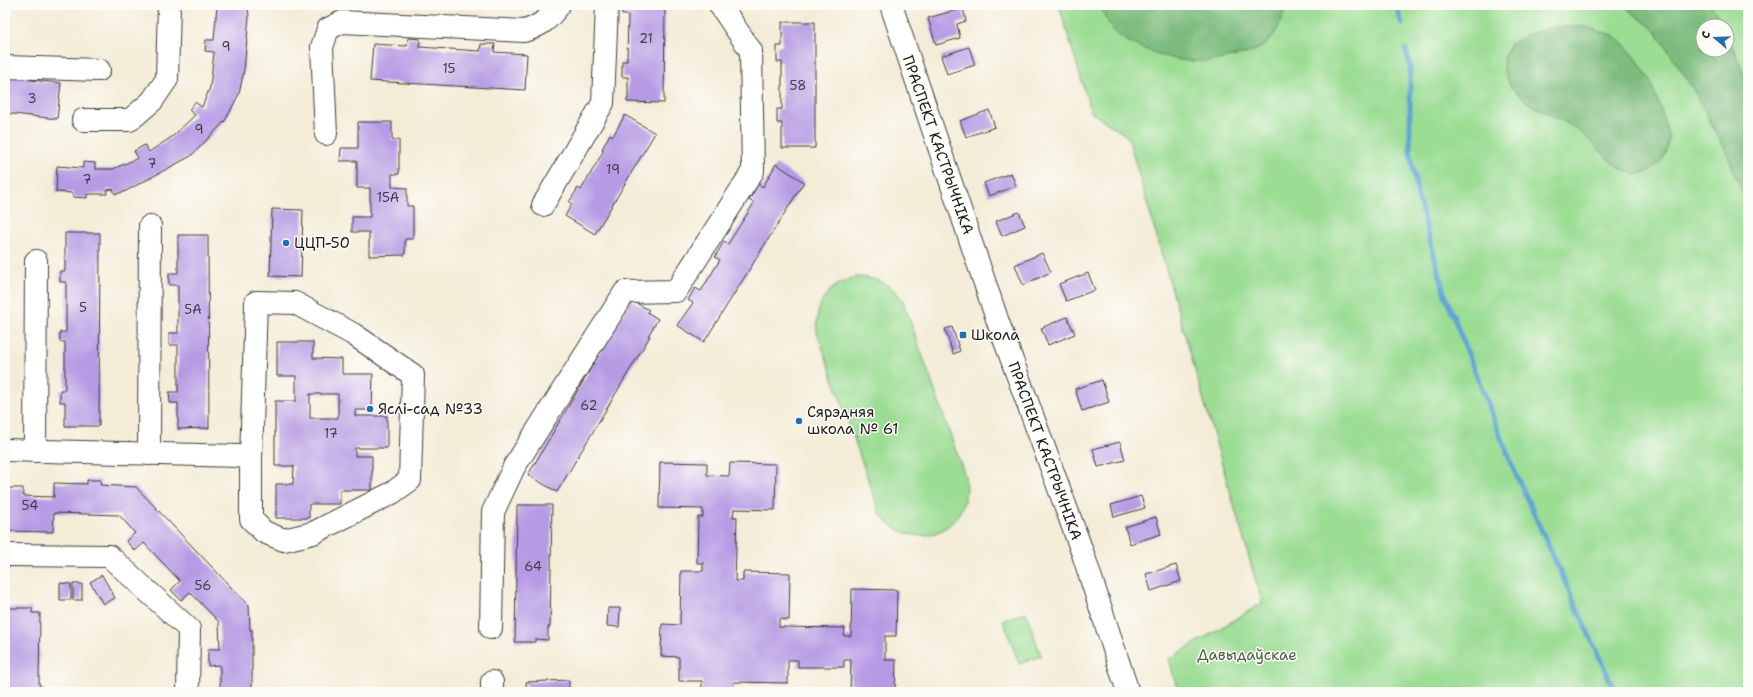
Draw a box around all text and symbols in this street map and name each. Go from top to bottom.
north arrow [1695,18,1735,58]
text: С [1698,29,1714,41]
house number: 21 [639,30,653,47]
house number: 9 [221,38,231,55]
street label: ПРАСПЕКТ КАСТРЫЧНІКА [898,53,978,237]
house number: 15 [442,60,456,77]
house number: 58 [790,77,806,94]
house number: 3 [27,90,37,107]
house number: 9 [194,121,204,138]
house number: 7 [147,155,157,172]
house number: 19 [606,161,620,178]
house number: 7 [82,171,92,188]
house number: 15А [377,189,399,206]
place label: ЦЦП-50 [294,233,350,253]
marker: ЦЦП-50 [281,238,291,248]
house number: 5 [79,299,87,316]
house number: 5А [184,301,202,318]
place label: Школа [971,325,1020,345]
marker: Школа [958,330,968,340]
street label: ПРАСПЕКТ КАСТРЫЧНІКА [1003,359,1087,543]
house number: 62 [580,397,598,414]
place label: Яслі-сад №33 [378,399,483,419]
place label: Сярэдняя школа № 61 [807,402,898,439]
marker: Яслі-сад №33 [365,404,375,414]
marker: Сярэдняя школа № 61 [794,416,804,426]
house number: 17 [324,425,338,442]
house number: 54 [22,497,38,514]
house number: 64 [524,558,542,575]
house number: 56 [195,577,211,594]
park label: Давыдаўскае [1197,645,1297,665]

